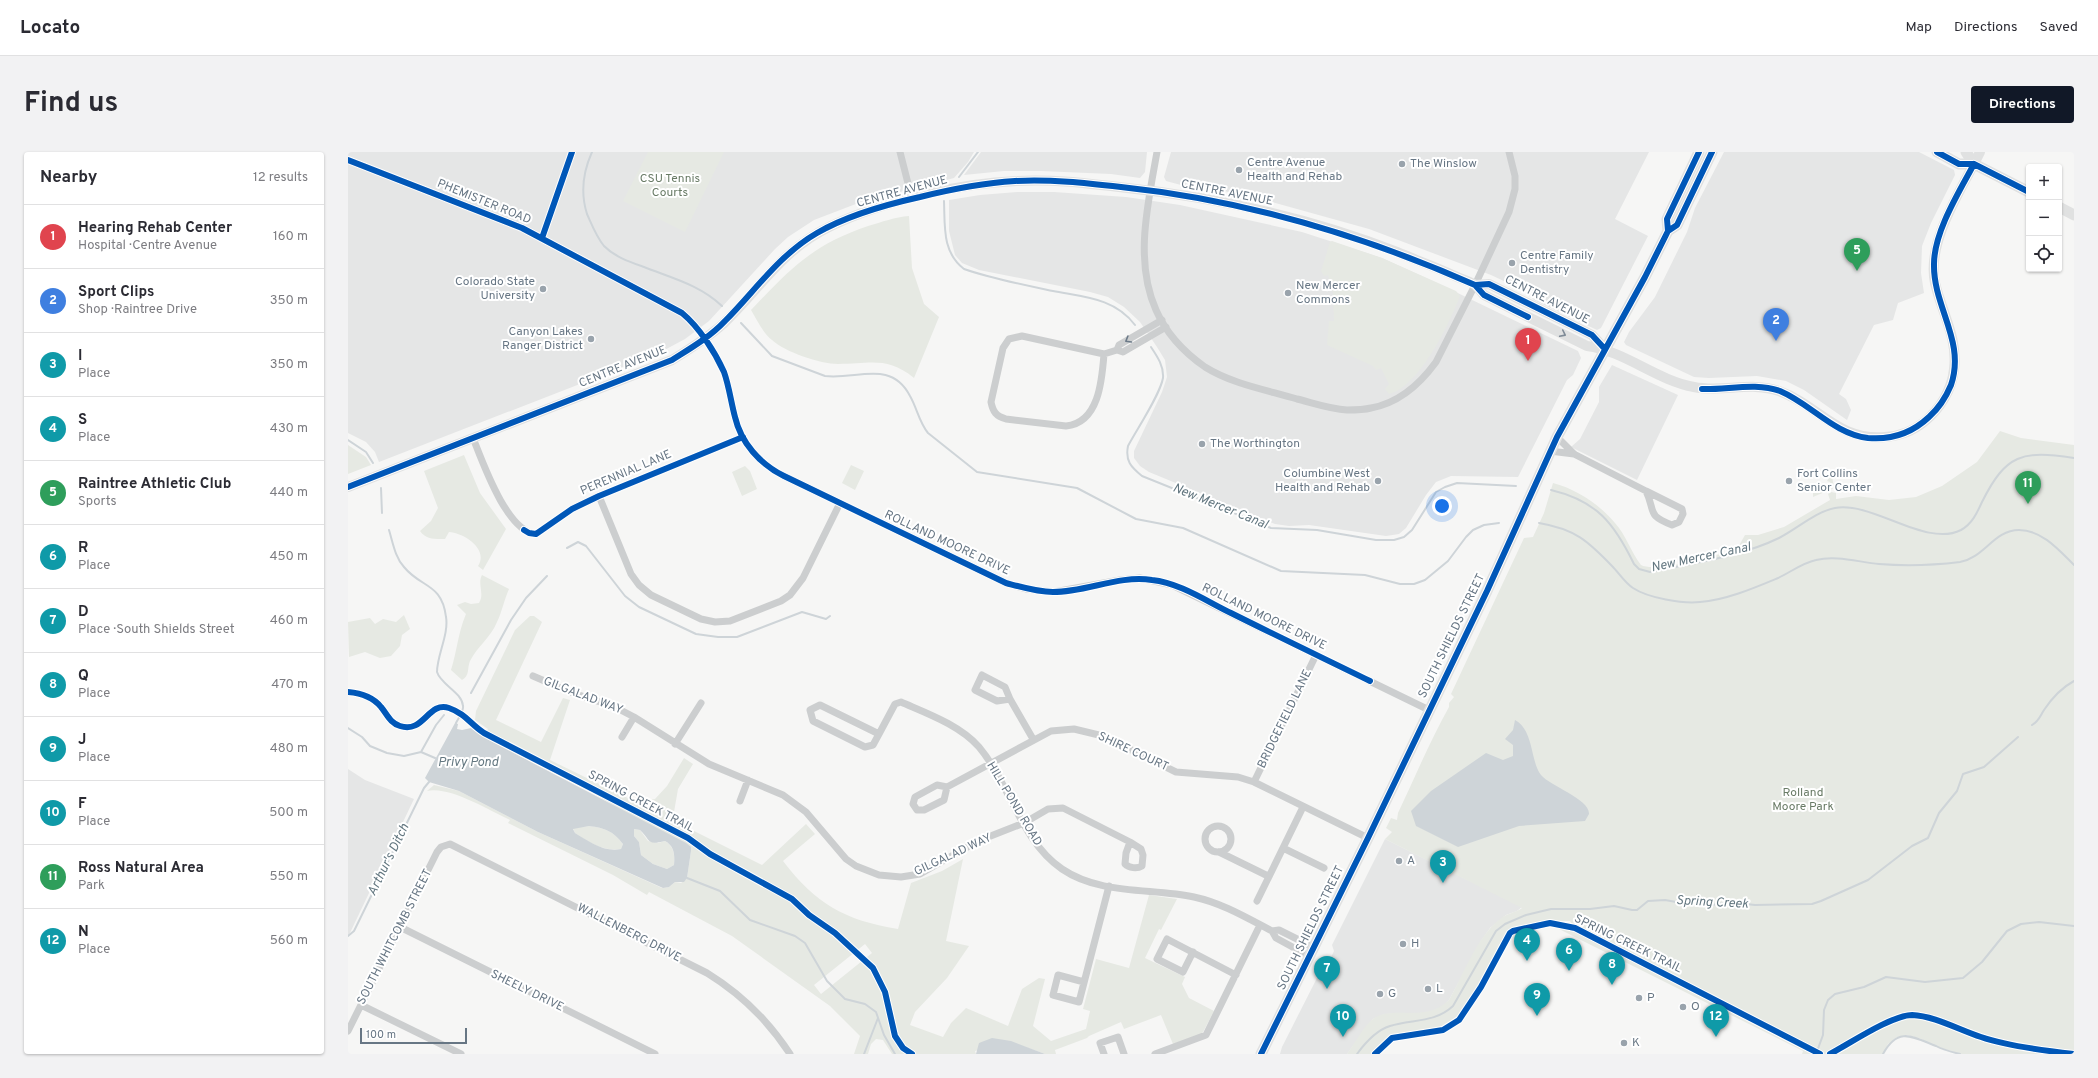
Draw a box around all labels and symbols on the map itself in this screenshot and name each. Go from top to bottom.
place label: Centre Avenue Health and Rehab [1247,155,1342,185]
place label: The Winslow [1410,156,1477,172]
marker: The Winslow [1397,159,1407,169]
marker: Centre Avenue Health and Rehab [1234,165,1244,175]
park label: CSU Tennis Courts [640,171,700,201]
street label: CENTRE AVENUE [855,172,949,212]
street label: PHEMISTER ROAD [435,176,533,228]
street label: CENTRE AVENUE [1180,176,1274,210]
pin: 5 [1844,238,1870,271]
place label: Centre Family Dentistry [1520,248,1594,278]
marker: Centre Family Dentistry [1507,258,1517,268]
street label: CENTRE AVENUE [1502,272,1592,328]
place label: Colorado State University [455,274,535,304]
place label: New Mercer Commons [1296,278,1361,308]
marker: Colorado State University [538,284,548,294]
marker: New Mercer Commons [1283,288,1293,298]
pin: 2 [1763,308,1789,341]
place label: Canyon Lakes Ranger District [502,324,583,354]
pin: 1 [1515,328,1541,361]
one-way arrow [1559,329,1567,337]
marker: Canyon Lakes Ranger District [586,334,596,344]
one-way arrow [1125,335,1132,343]
street label: CENTRE AVENUE [577,342,669,392]
place label: The Worthington [1210,436,1300,452]
marker: The Worthington [1197,439,1207,449]
street label: PERENNIAL LANE [578,447,674,499]
place label: Columbine West Health and Rehab [1275,466,1370,496]
place label: Fort Collins Senior Center [1797,466,1871,496]
pin: 11 [2015,471,2041,504]
marker: Columbine West Health and Rehab [1373,476,1383,486]
marker: Fort Collins Senior Center [1784,476,1794,486]
water label: New Mercer Canal [1170,481,1271,534]
your location [1432,496,1452,516]
street label: ROLLAND MOORE DRIVE [882,507,1012,579]
water label: New Mercer Canal [1650,539,1753,576]
street label: SOUTH SHIELDS STREET [1415,571,1489,701]
street label: ROLLAND MOORE DRIVE [1199,580,1329,654]
street label: BRIDGEFIELD LANE [1254,667,1316,771]
street label: GILGALAD WAY [541,673,625,719]
street label: SHIRE COURT [1095,729,1171,775]
water label: Privy Pond [438,755,499,771]
street label: HILL POND ROAD [982,759,1046,849]
street label: SPRING CREEK TRAIL [585,767,697,837]
park label: Rolland Moore Park [1772,785,1834,815]
water label: Arthur's Ditch [365,821,413,899]
street label: GILGALAD WAY [912,830,995,880]
pin: 3 [1430,850,1456,883]
place label: A [1407,853,1415,869]
marker: A [1394,856,1404,866]
street label: SOUTH SHIELDS STREET [1274,863,1348,993]
street label: SOUTH WHITCOMB STREET [354,867,436,1007]
water label: Spring Creek [1675,893,1749,913]
street label: WALLENBERG DRIVE [574,900,684,966]
street label: SPRING CREEK TRAIL [1571,911,1685,977]
pin: 4 [1514,928,1540,961]
place label: H [1411,936,1419,952]
pin: 6 [1556,938,1582,971]
marker: H [1398,939,1408,949]
pin: 8 [1599,952,1625,985]
pin: 7 [1314,956,1340,989]
street label: SHEELY DRIVE [488,966,566,1016]
place label: L [1436,981,1443,997]
pin: 9 [1524,983,1550,1016]
marker: L [1423,984,1433,994]
place label: G [1388,986,1396,1002]
marker: G [1375,989,1385,999]
place label: P [1647,990,1655,1006]
marker: P [1634,993,1644,1003]
place label: O [1691,999,1700,1015]
marker: O [1678,1002,1688,1012]
pin: 10 [1330,1004,1356,1037]
pin: 12 [1703,1004,1729,1037]
scale bar [360,1026,467,1045]
place label: K [1632,1035,1640,1051]
marker: K [1619,1038,1629,1048]

